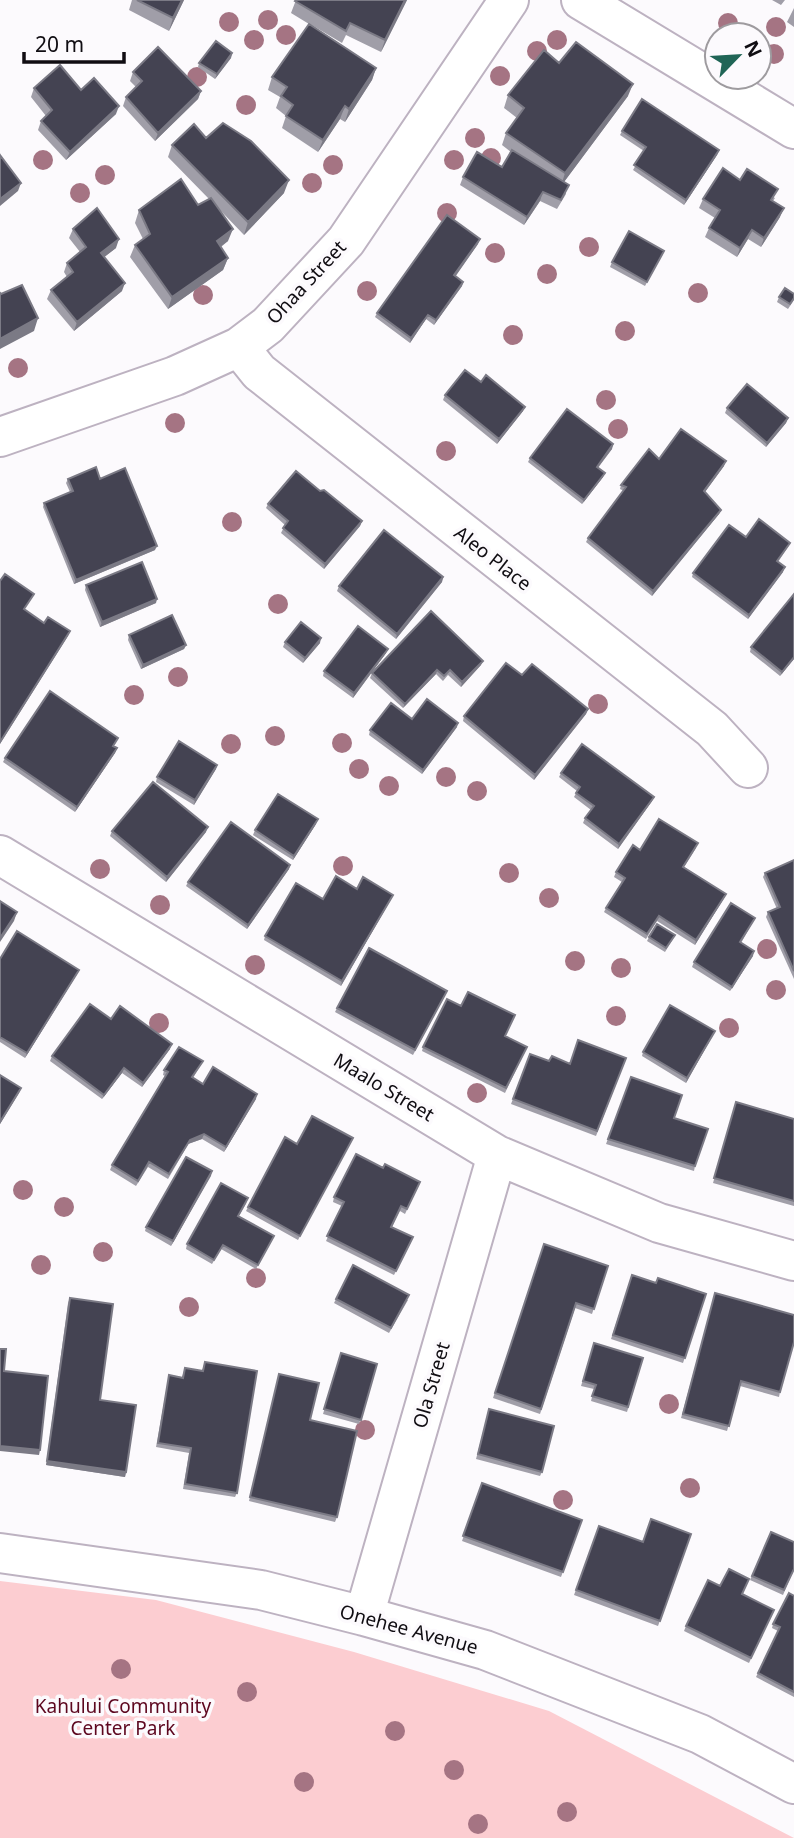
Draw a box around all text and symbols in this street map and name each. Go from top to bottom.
scale bar [24,21,124,65]
north arrow [703,21,773,91]
text: 20 m [35,30,84,58]
text: N [738,36,768,61]
street label: Ohaa Street [260,234,352,330]
street label: Aleo Place [449,520,537,596]
street label: Maalo Street [329,1047,439,1127]
street label: Ola Street [406,1339,456,1431]
street label: Onehee Avenue [337,1598,481,1660]
park label: Kahului Community Center Park [35,1693,211,1741]

